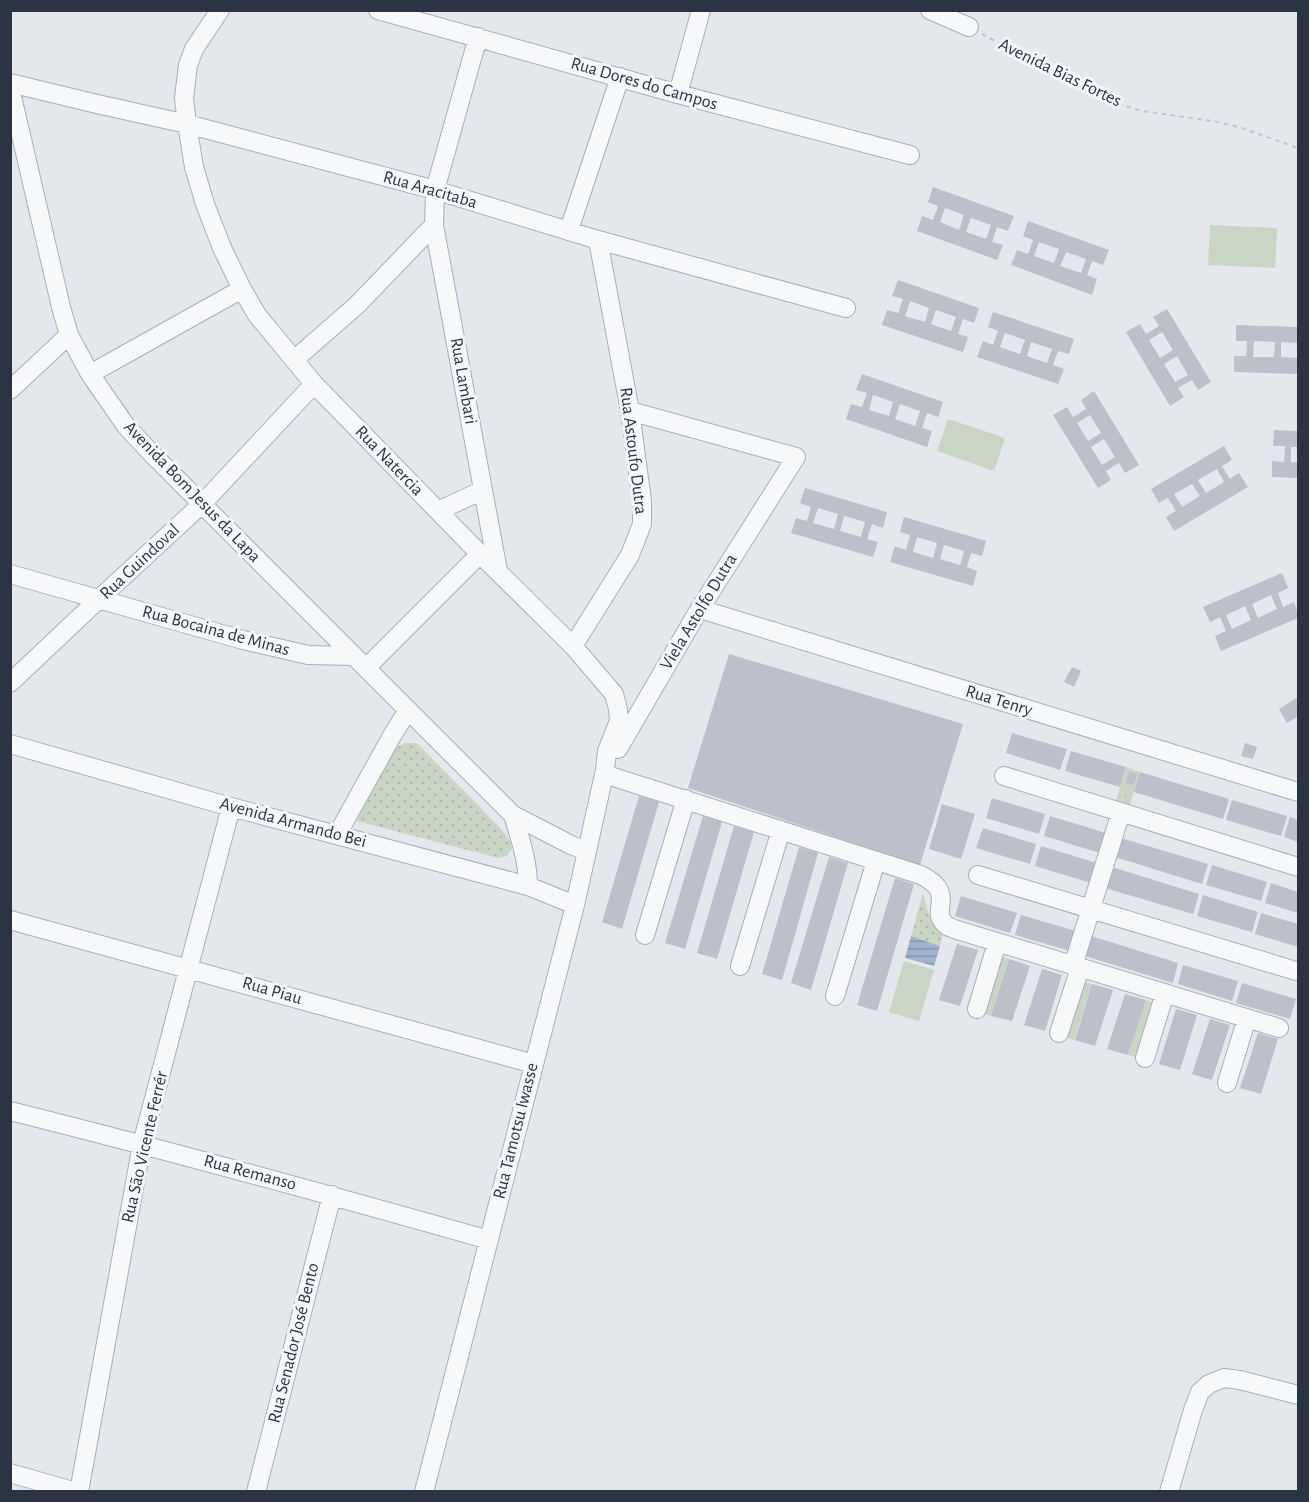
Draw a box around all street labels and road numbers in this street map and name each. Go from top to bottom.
street label: Avenida Bias Fortes [996,36,1124,110]
street label: Rua Dores do Campos [569,54,719,114]
street label: Rua Aracitaba [381,168,479,212]
street label: Rua Lambari [447,336,479,426]
street label: Rua Astoufo Dutra [616,386,650,516]
street label: Avenida Bom Jesus da Lapa [120,418,264,566]
street label: Rua Natercia [351,423,427,499]
street label: Rua Guindoval [97,521,183,603]
street label: Viela Astolfo Dutra [657,551,741,673]
street label: Rua Bocaina de Minas [140,603,292,659]
street label: Rua Tenry [963,682,1035,720]
street label: Avenida Armando Bei [218,795,368,851]
street label: Rua Piau [240,974,304,1008]
street label: Rua Tamotsu Iwasse [490,1061,542,1201]
street label: Rua São Vicente Ferrér [119,1069,171,1225]
street label: Rua Remanso [202,1152,298,1194]
street label: Rua Senador José Bento [265,1261,323,1425]

